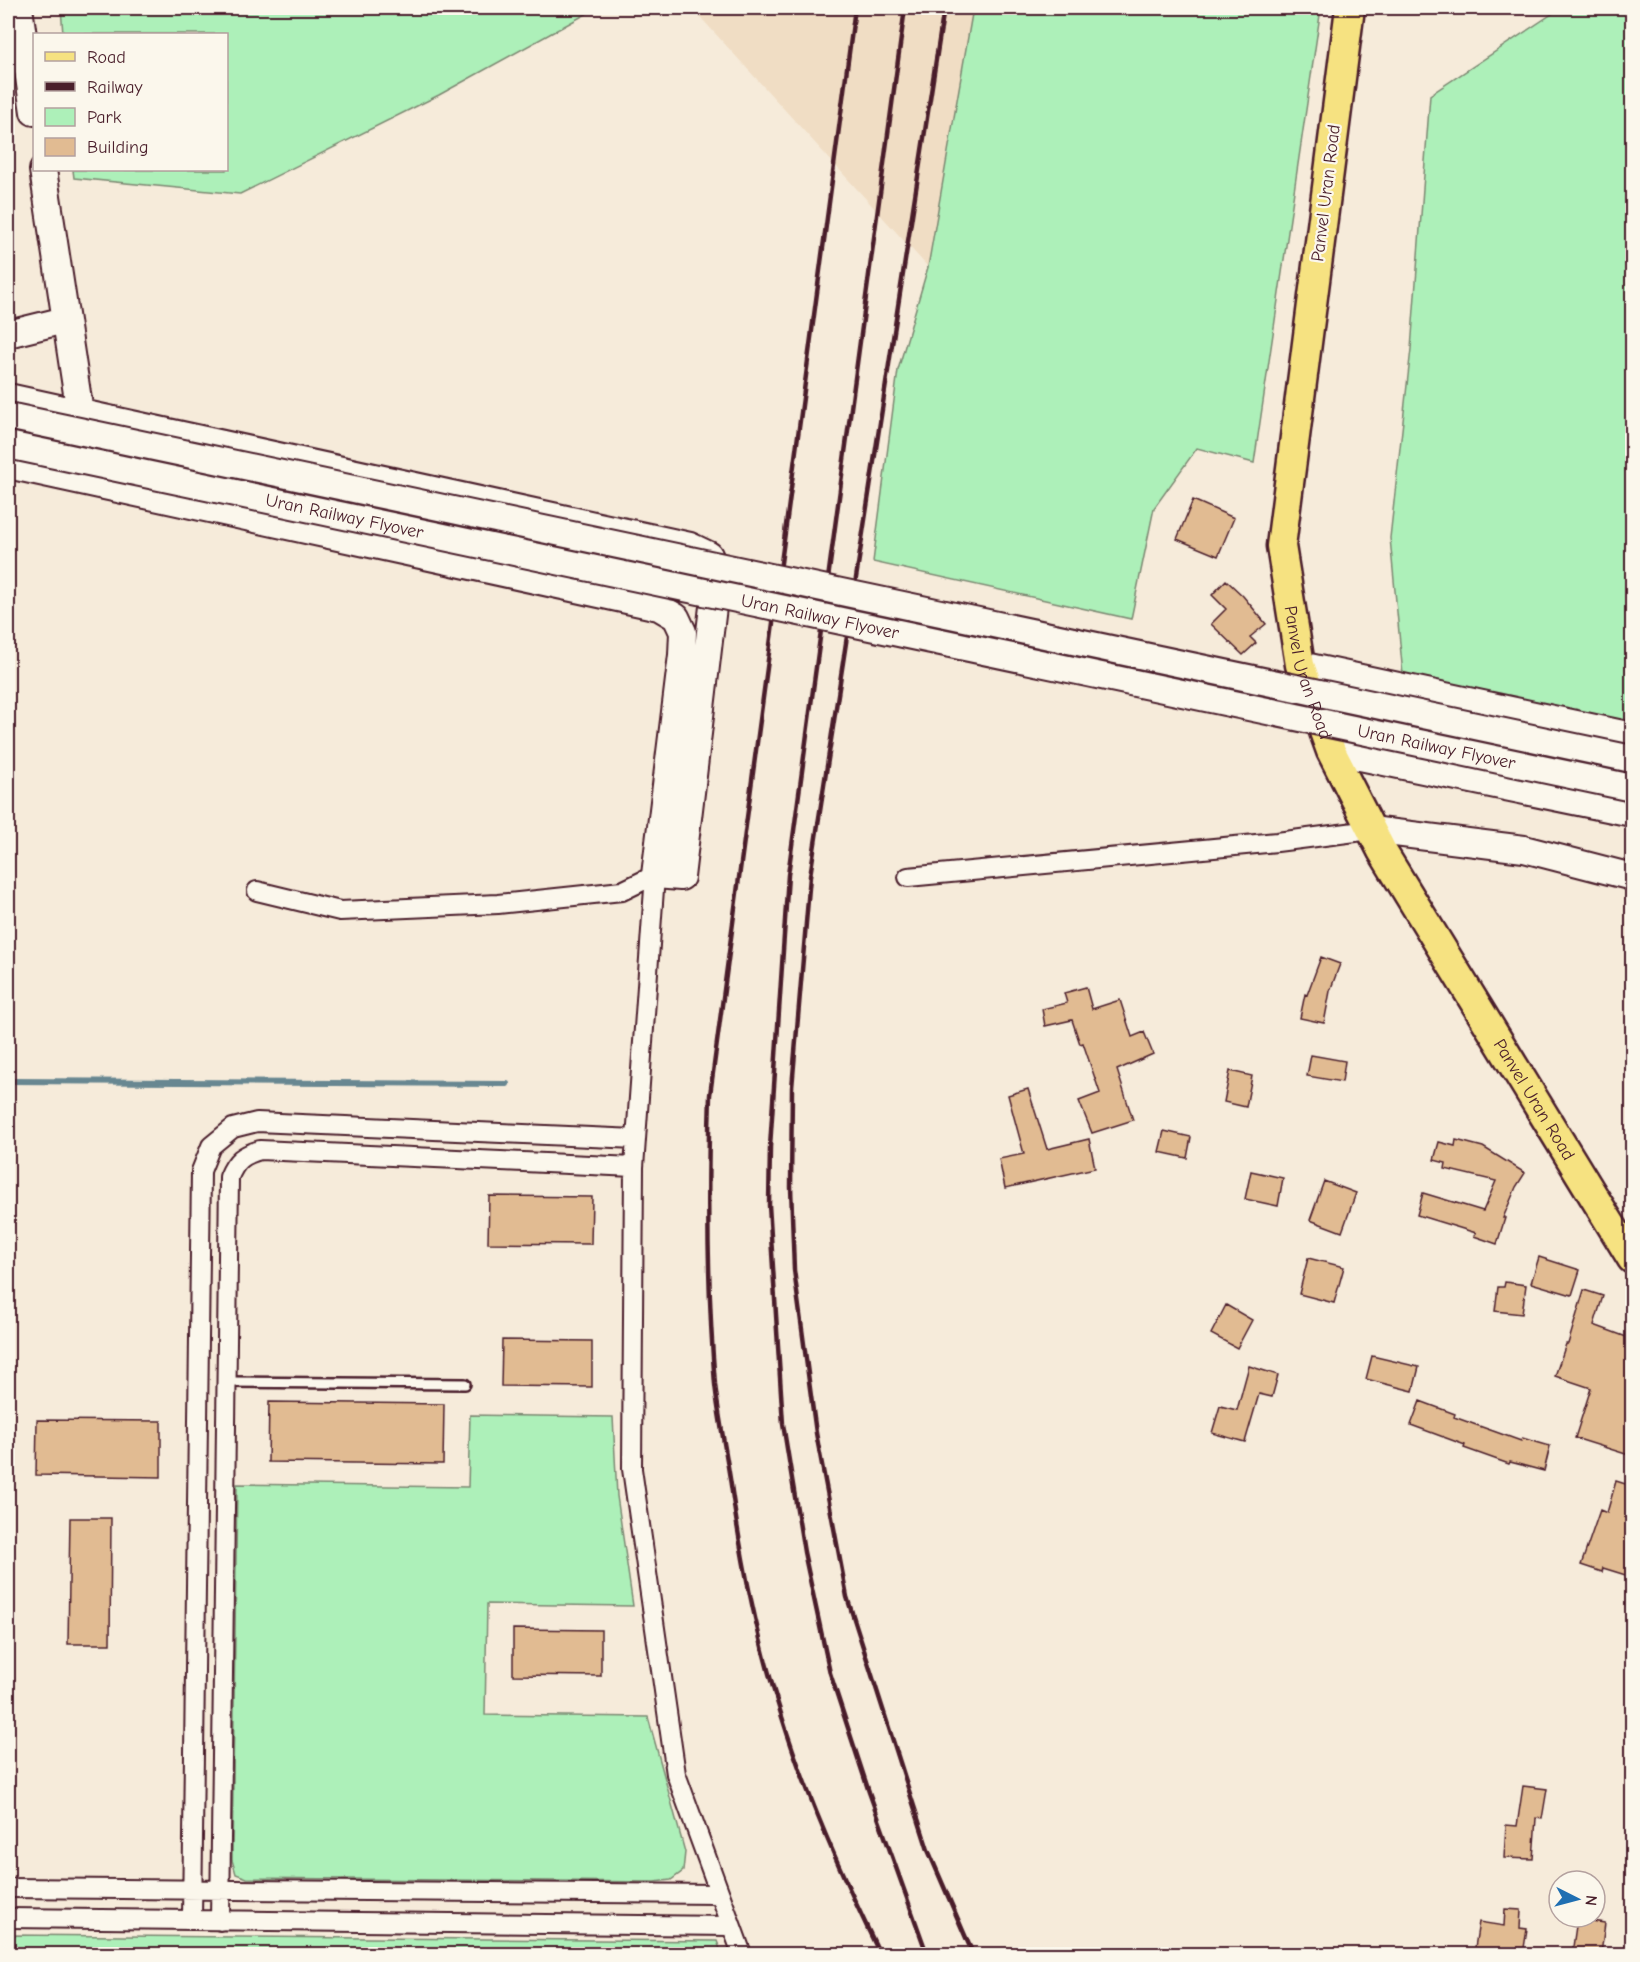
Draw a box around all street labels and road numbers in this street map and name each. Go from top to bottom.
street label: Panvel Uran Road [1307,123,1345,263]
street label: Uran Railway Flyover [264,489,426,543]
street label: Uran Railway Flyover [739,590,902,644]
street label: Panvel Uran Road [1280,604,1336,742]
street label: Uran Railway Flyover [1356,720,1518,774]
street label: Panvel Uran Road [1489,1035,1579,1164]

